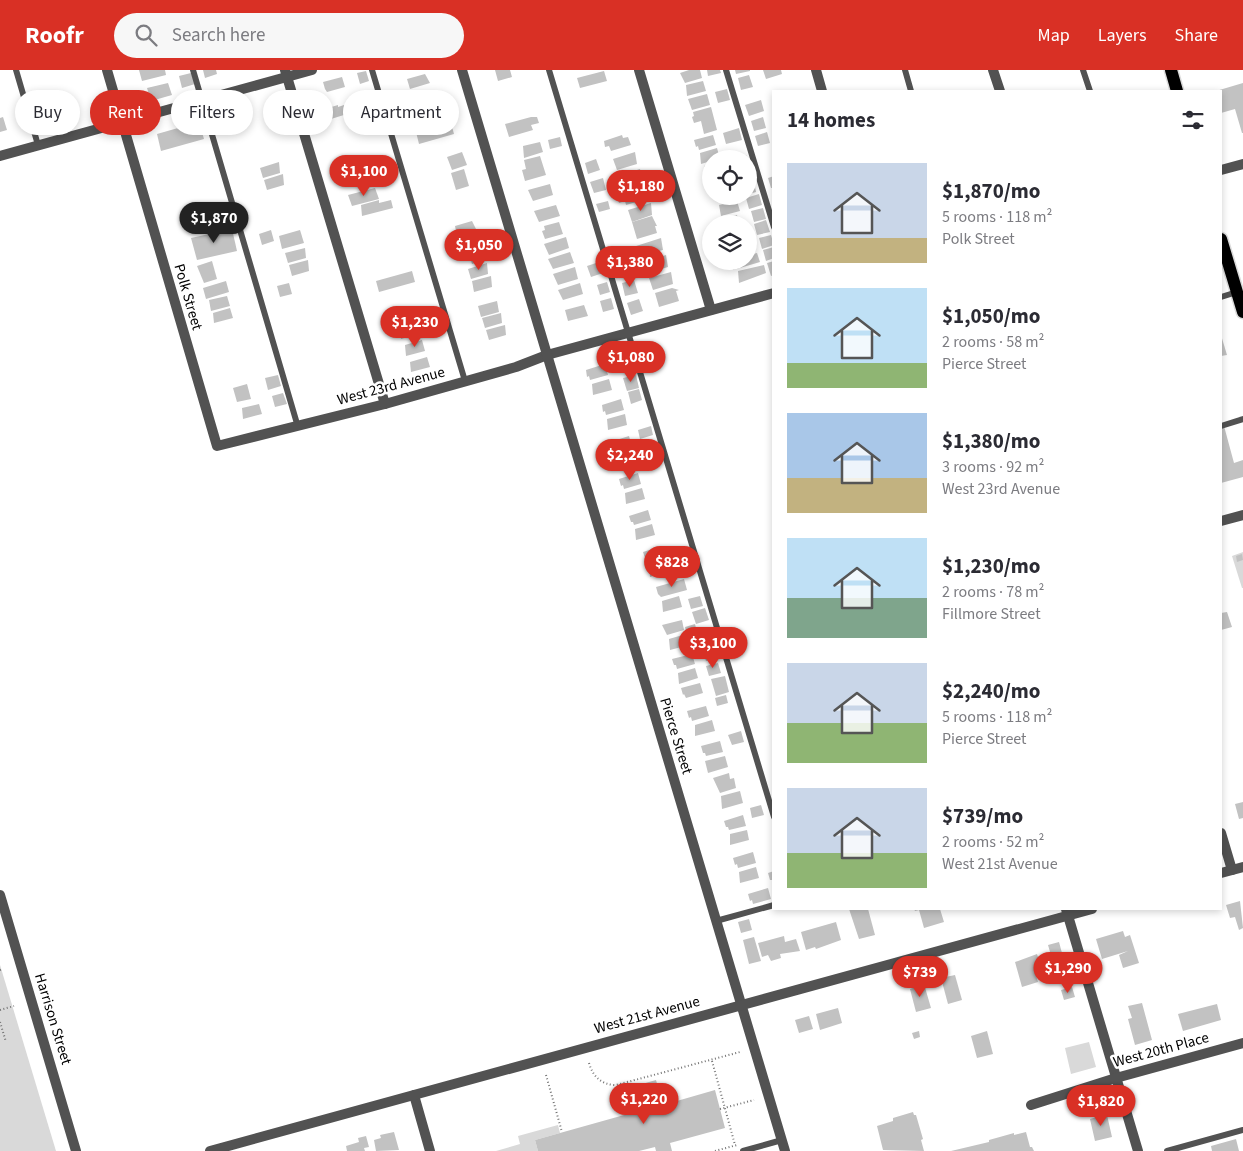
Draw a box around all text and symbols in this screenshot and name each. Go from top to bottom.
search box [114,13,464,58]
text: Roofr [25,18,84,53]
icon: search [132,21,160,49]
text: Search here [172,22,265,49]
text: Map [1038,23,1070,48]
text: Layers [1098,23,1147,48]
text: Share [1175,23,1218,48]
chip: Buy [15,90,80,135]
chip: Rent [90,90,161,135]
chip: Filters [171,90,253,135]
chip: New [263,90,333,135]
chip: Apartment [343,90,459,135]
text: 14 homes [787,105,875,135]
icon: filters [1179,106,1207,134]
map controls [702,150,757,270]
button: locate [702,150,757,205]
pin: $1,100 [323,154,405,197]
text: $1,100 [340,160,388,182]
pin: $1,180 [600,170,682,212]
text: $1,180 [617,175,665,197]
text: $1,870/mo [942,176,1041,206]
icon: home [827,183,887,243]
pin: $1,870 [173,202,255,244]
text: 5 rooms · 118 m² [942,206,1052,228]
text: $1,870 [190,207,238,229]
button: layers [702,215,757,270]
pin: $1,050 [438,228,520,271]
text: Polk Street [942,228,1015,250]
text: $1,050 [455,234,503,256]
pin: $1,380 [589,246,671,288]
text: $1,380 [606,251,654,273]
street label: Polk Street [169,261,207,333]
text: $1,050/mo [942,301,1041,331]
pin: $1,230 [374,306,456,348]
icon: home [827,308,887,368]
text: $1,230 [391,311,439,333]
text: 2 rooms · 58 m² [942,331,1044,353]
pin: $1,080 [590,340,672,383]
text: $1,080 [607,346,655,368]
text: Pierce Street [942,353,1027,375]
street label: West 23rd Avenue [335,362,447,410]
text: $1,380/mo [942,426,1041,456]
icon: home [827,433,887,493]
pin: $2,240 [589,438,671,481]
text: $2,240 [606,444,654,466]
text: 3 rooms · 92 m² [942,456,1044,478]
text: West 23rd Avenue [942,478,1060,500]
pin: $828 [642,546,702,588]
text: $828 [655,551,689,573]
text: $1,230/mo [942,551,1041,581]
icon: home [827,558,887,618]
text: 2 rooms · 78 m² [942,581,1044,603]
text: Fillmore Street [942,603,1041,625]
pin: $3,100 [672,626,754,669]
text: $3,100 [689,632,737,654]
text: $2,240/mo [942,676,1041,706]
icon: home [827,683,887,743]
street label: Pierce Street [654,695,698,777]
text: 5 rooms · 118 m² [942,706,1052,728]
text: Pierce Street [942,728,1027,750]
text: $739/mo [942,801,1023,831]
icon: home [827,808,887,868]
text: 2 rooms · 52 m² [942,831,1044,853]
text: West 21st Avenue [942,853,1058,875]
pin: $1,290 [1027,952,1109,994]
pin: $739 [890,956,950,998]
text: $1,290 [1044,957,1092,979]
text: $739 [903,961,937,983]
street label: Harrison Street [29,971,77,1067]
street label: West 21st Avenue [592,991,702,1039]
street label: West 20th Place [1111,1027,1211,1073]
pin: $1,220 [603,1082,685,1125]
pin: $1,820 [1060,1084,1142,1127]
text: $1,220 [620,1088,668,1110]
text: $1,820 [1077,1090,1125,1112]

